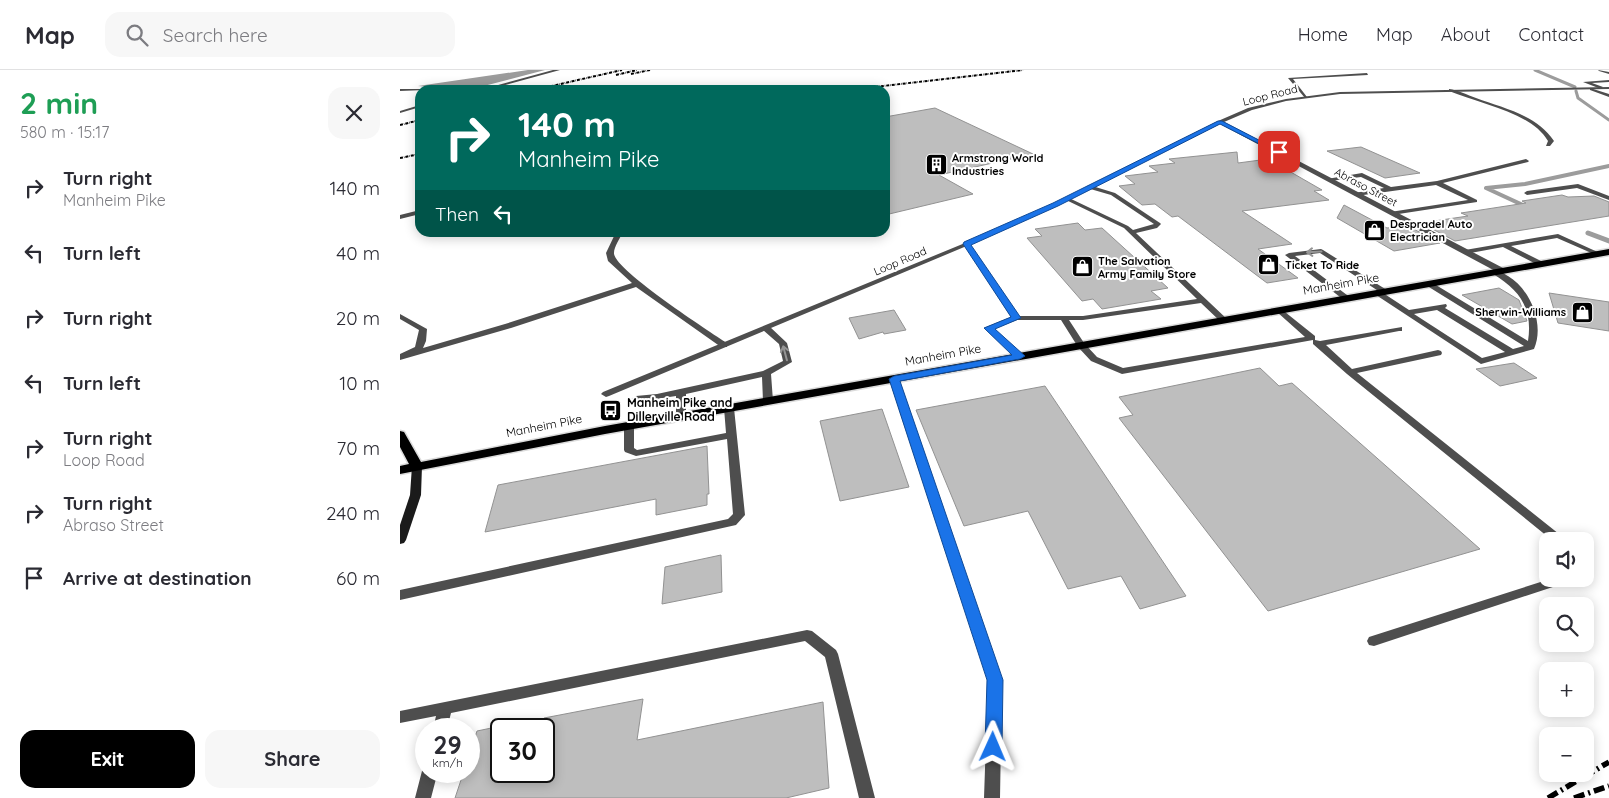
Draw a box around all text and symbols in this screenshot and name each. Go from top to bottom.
search box [105,12,455,57]
text: Map [25,20,75,50]
icon: search [123,21,151,49]
text: Search here [163,23,268,47]
text: Home [1298,23,1348,46]
text: Map [1376,23,1413,46]
text: About [1441,23,1491,46]
text: Contact [1519,23,1584,46]
street label: Loop Road [1241,81,1299,109]
text: 2 min [20,84,98,122]
button: close [328,87,380,139]
text: 140 m [518,102,616,146]
icon: right [435,105,500,170]
text: 580 m · 15:17 [20,122,109,142]
pin [1258,131,1300,173]
icon: arrive [1265,138,1293,166]
text: Manheim Pike [518,145,659,173]
place label: Armstrong World Industries [952,151,1044,178]
building icon: Armstrong World Industries [924,152,948,176]
street label: Abraso Street [1332,165,1400,210]
text: Turn right [63,166,152,190]
icon: right [20,174,48,202]
text: 140 m [329,176,380,200]
text: Manheim Pike [63,190,166,210]
icon: left [489,200,517,228]
text: Then [435,202,479,226]
place label: Despradel Auto Electrician [1390,217,1472,244]
shop icon: Despradel Auto Electrician [1362,218,1386,242]
icon: left [20,239,48,267]
text: Turn left [63,241,141,265]
text: 40 m [336,241,380,265]
street label: Loop Road [871,244,929,278]
one-way arrow [1306,248,1322,257]
shop icon: Ticket To Ride [1257,253,1281,277]
place label: The Salvation Army Family Store [1098,254,1197,281]
shop icon: The Salvation Army Family Store [1070,255,1094,279]
place label: Ticket To Ride [1285,258,1360,272]
street label: Manheim Pike [1302,269,1380,298]
shop icon: Sherwin-Williams [1570,300,1594,324]
icon: right [20,304,48,332]
place label: Sherwin-Williams [1475,305,1566,319]
text: Turn right [63,306,152,330]
text: 20 m [336,306,380,330]
street label: Manheim Pike [904,340,982,369]
one-way arrow [780,346,790,362]
icon: left [20,369,48,397]
text: Turn left [63,371,141,395]
text: 10 m [339,371,380,395]
place label: Manheim Pike and Dillerville Road [627,395,732,424]
bus stop icon: Manheim Pike and Dillerville Road [599,398,623,422]
street label: Manheim Pike [505,411,583,440]
text: Turn right [63,426,152,450]
icon: right [20,434,48,462]
text: 70 m [336,436,380,460]
text: Loop Road [63,450,145,470]
text: Turn right [63,491,152,515]
icon: right [20,499,48,527]
text: 240 m [326,501,380,525]
text: Abraso Street [63,515,164,535]
map controls [1539,532,1594,782]
button: sound [1539,532,1594,587]
icon: arrive [20,564,48,592]
text: Arrive at destination [63,566,252,590]
text: 60 m [336,566,380,590]
button: search [1539,597,1594,652]
button: + [1539,662,1594,717]
speed limit sign: 30 [490,718,555,783]
position arrow [966,720,1018,772]
button: − [1539,727,1594,782]
text: 29 [433,729,462,760]
button: Exit [20,730,195,788]
button: Share [205,730,380,788]
text: km/h [432,755,463,770]

